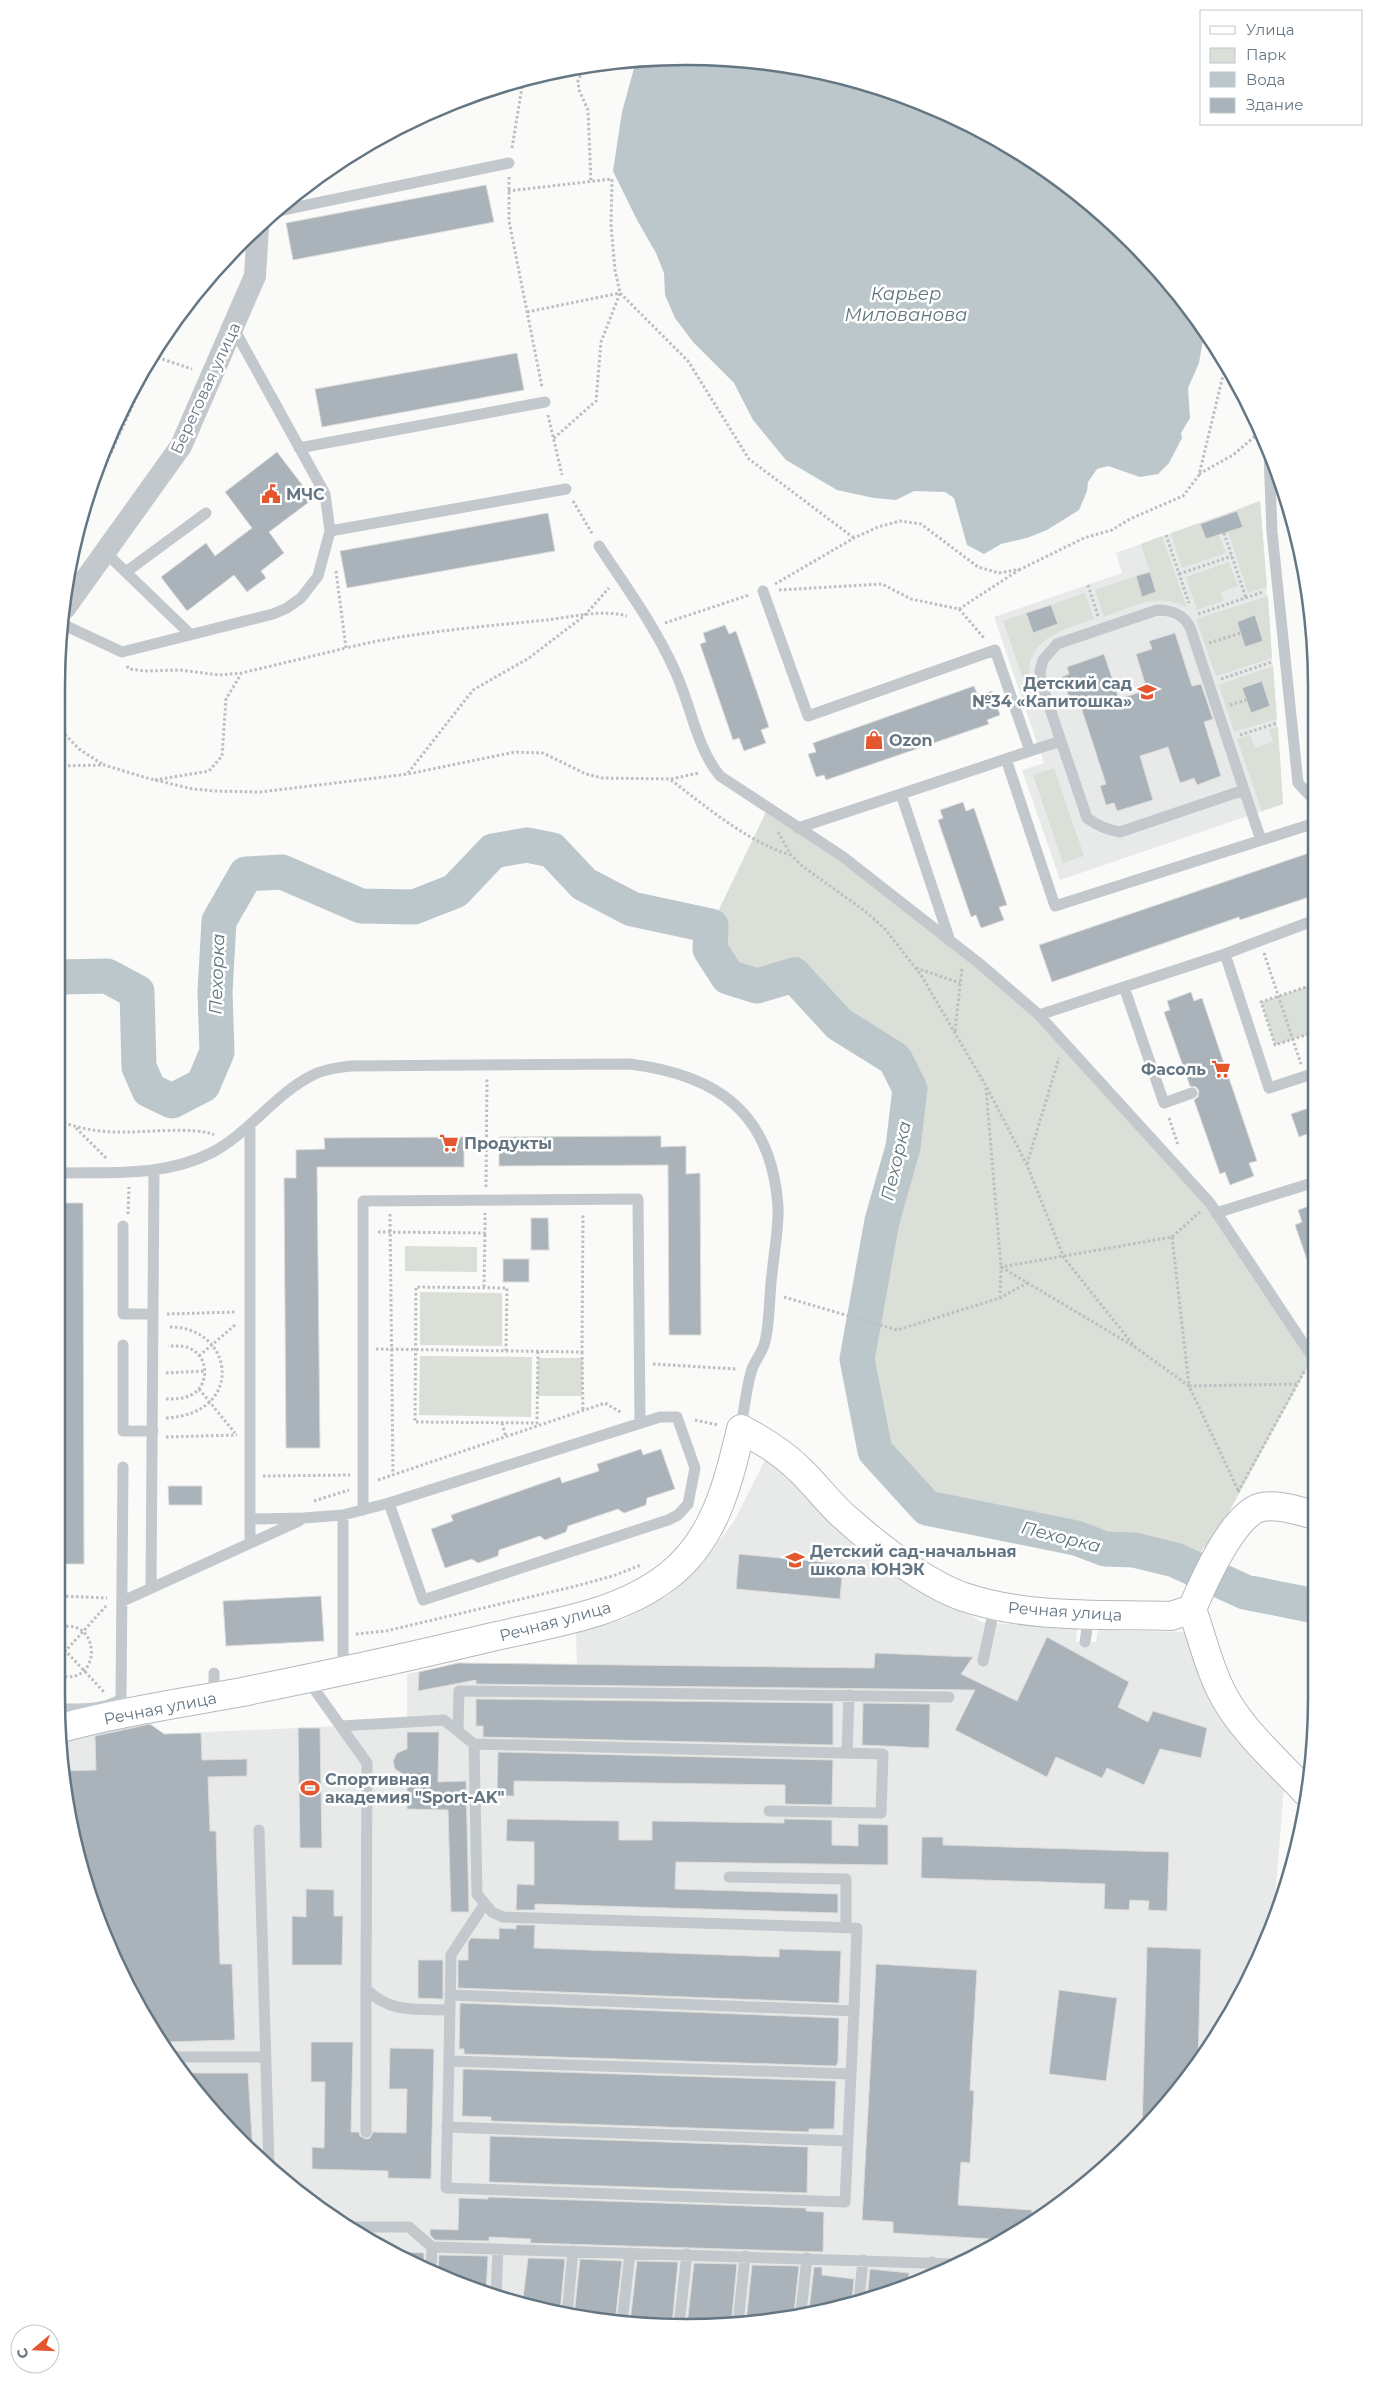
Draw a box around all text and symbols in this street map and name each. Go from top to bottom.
legend [1200,10,1363,125]
text: Улица [1246,20,1294,39]
text: Парк [1246,45,1286,64]
text: Вода [1246,70,1285,89]
text: Здание [1246,95,1304,114]
water label: Карьер Милованова [844,283,968,326]
street label: Береговая улица [167,320,244,457]
public building icon: МЧС [260,483,282,505]
place label: МЧС [286,485,325,504]
place label: Детский сад №34 «Капитошка» [972,674,1132,711]
school or university icon: Детский сад №34 «Капитошка» [1136,681,1158,703]
shop icon: Ozon [863,729,885,751]
place label: Ozon [889,731,933,750]
water label: Пехорка [205,933,229,1015]
supermarket icon: Фасоль [1210,1058,1232,1080]
place label: Фасоль [1141,1060,1206,1079]
water label: Пехорка [876,1119,916,1203]
supermarket icon: Продукты [438,1132,460,1154]
place label: Продукты [464,1134,552,1153]
water label: Пехорка [1019,1516,1103,1558]
place label: Детский сад-начальная школа ЮНЭК [810,1542,1017,1579]
school or university icon: Детский сад-начальная школа ЮНЭК [784,1549,806,1571]
street label: Речная улица [497,1597,613,1645]
street label: Речная улица [1007,1598,1123,1625]
street label: Речная улица [102,1688,218,1729]
place label: Спортивная академия "Sport-AK" [325,1770,504,1807]
sports icon: Спортивная академия "Sport-AK" [299,1777,321,1799]
north arrow [10,2324,60,2374]
text: С [13,2345,33,2361]

